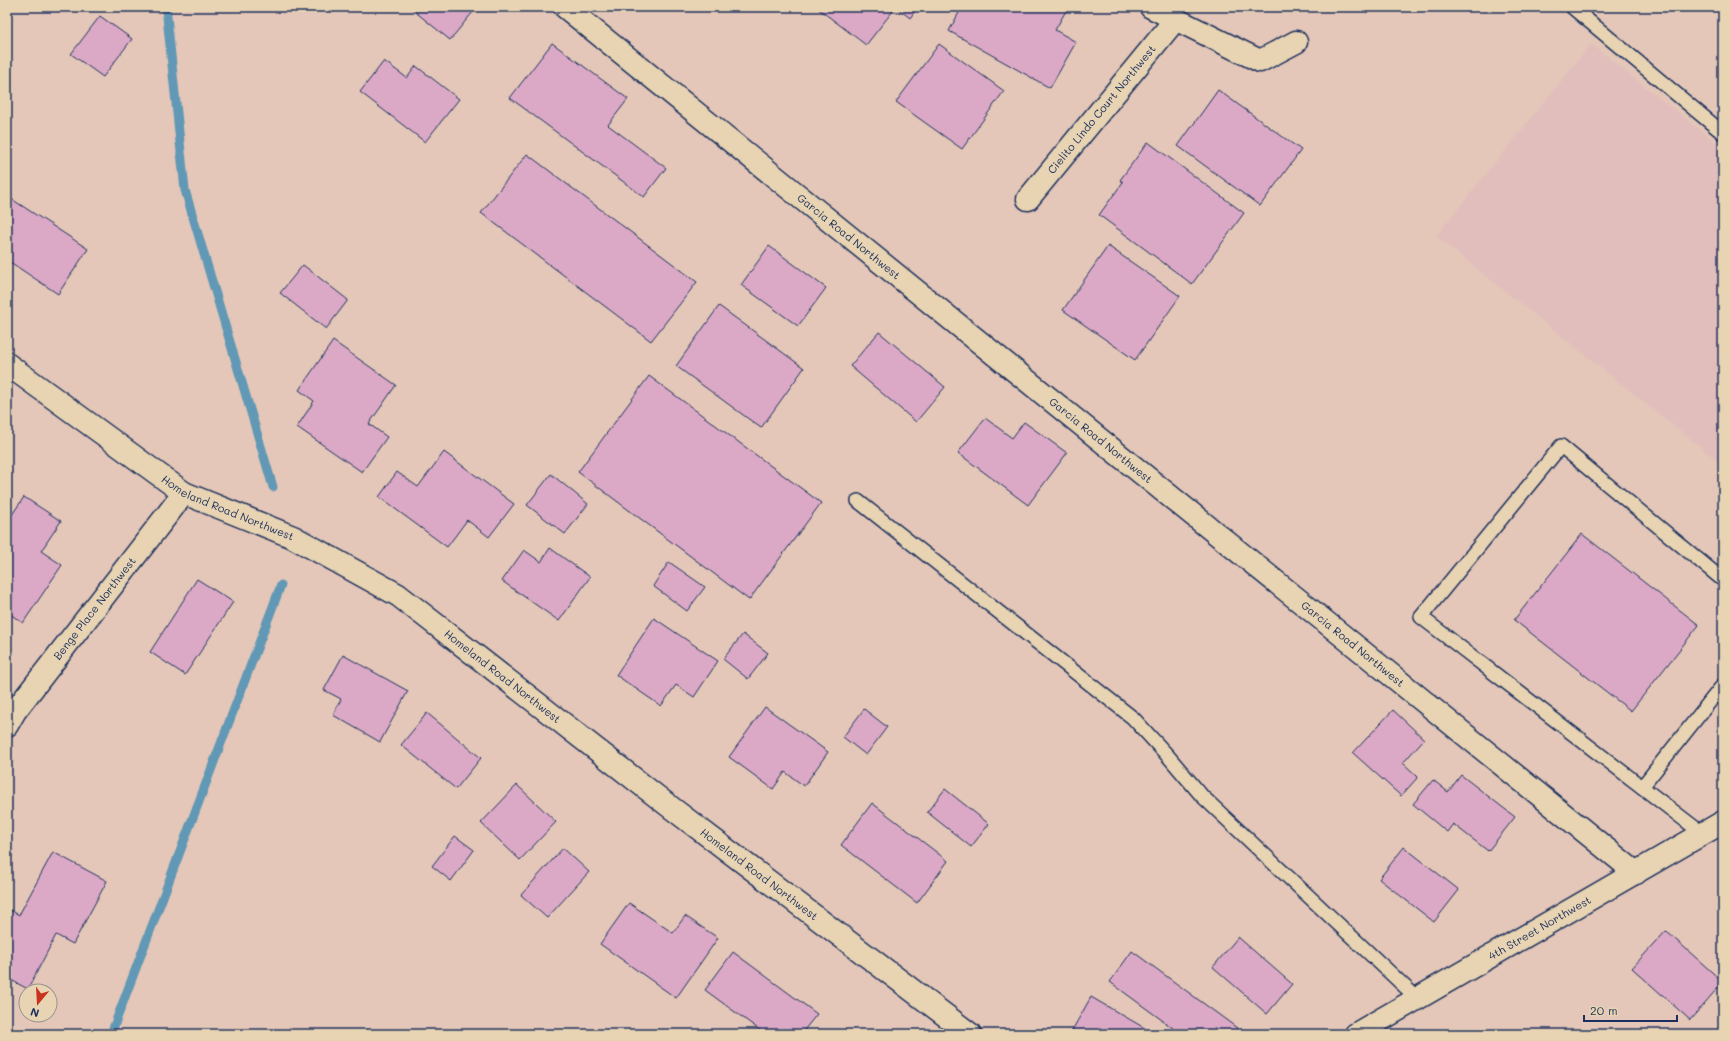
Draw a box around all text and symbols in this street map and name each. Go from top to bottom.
street label: Cielito Lindo Court Northwest [1044,41,1159,177]
street label: Garcia Road Northwest [794,190,904,282]
street label: Garcia Road Northwest [1046,394,1156,486]
street label: Homeland Road Northwest [159,471,297,544]
street label: Benge Place Northwest [50,553,139,663]
street label: Garcia Road Northwest [1298,597,1408,690]
street label: Homeland Road Northwest [441,626,564,726]
street label: Homeland Road Northwest [697,824,821,923]
street label: 4th Street Northwest [1485,892,1594,963]
north arrow [18,983,58,1023]
scale bar [1584,997,1677,1023]
text: 20 m [1590,1002,1618,1018]
text: N [28,1005,41,1021]

